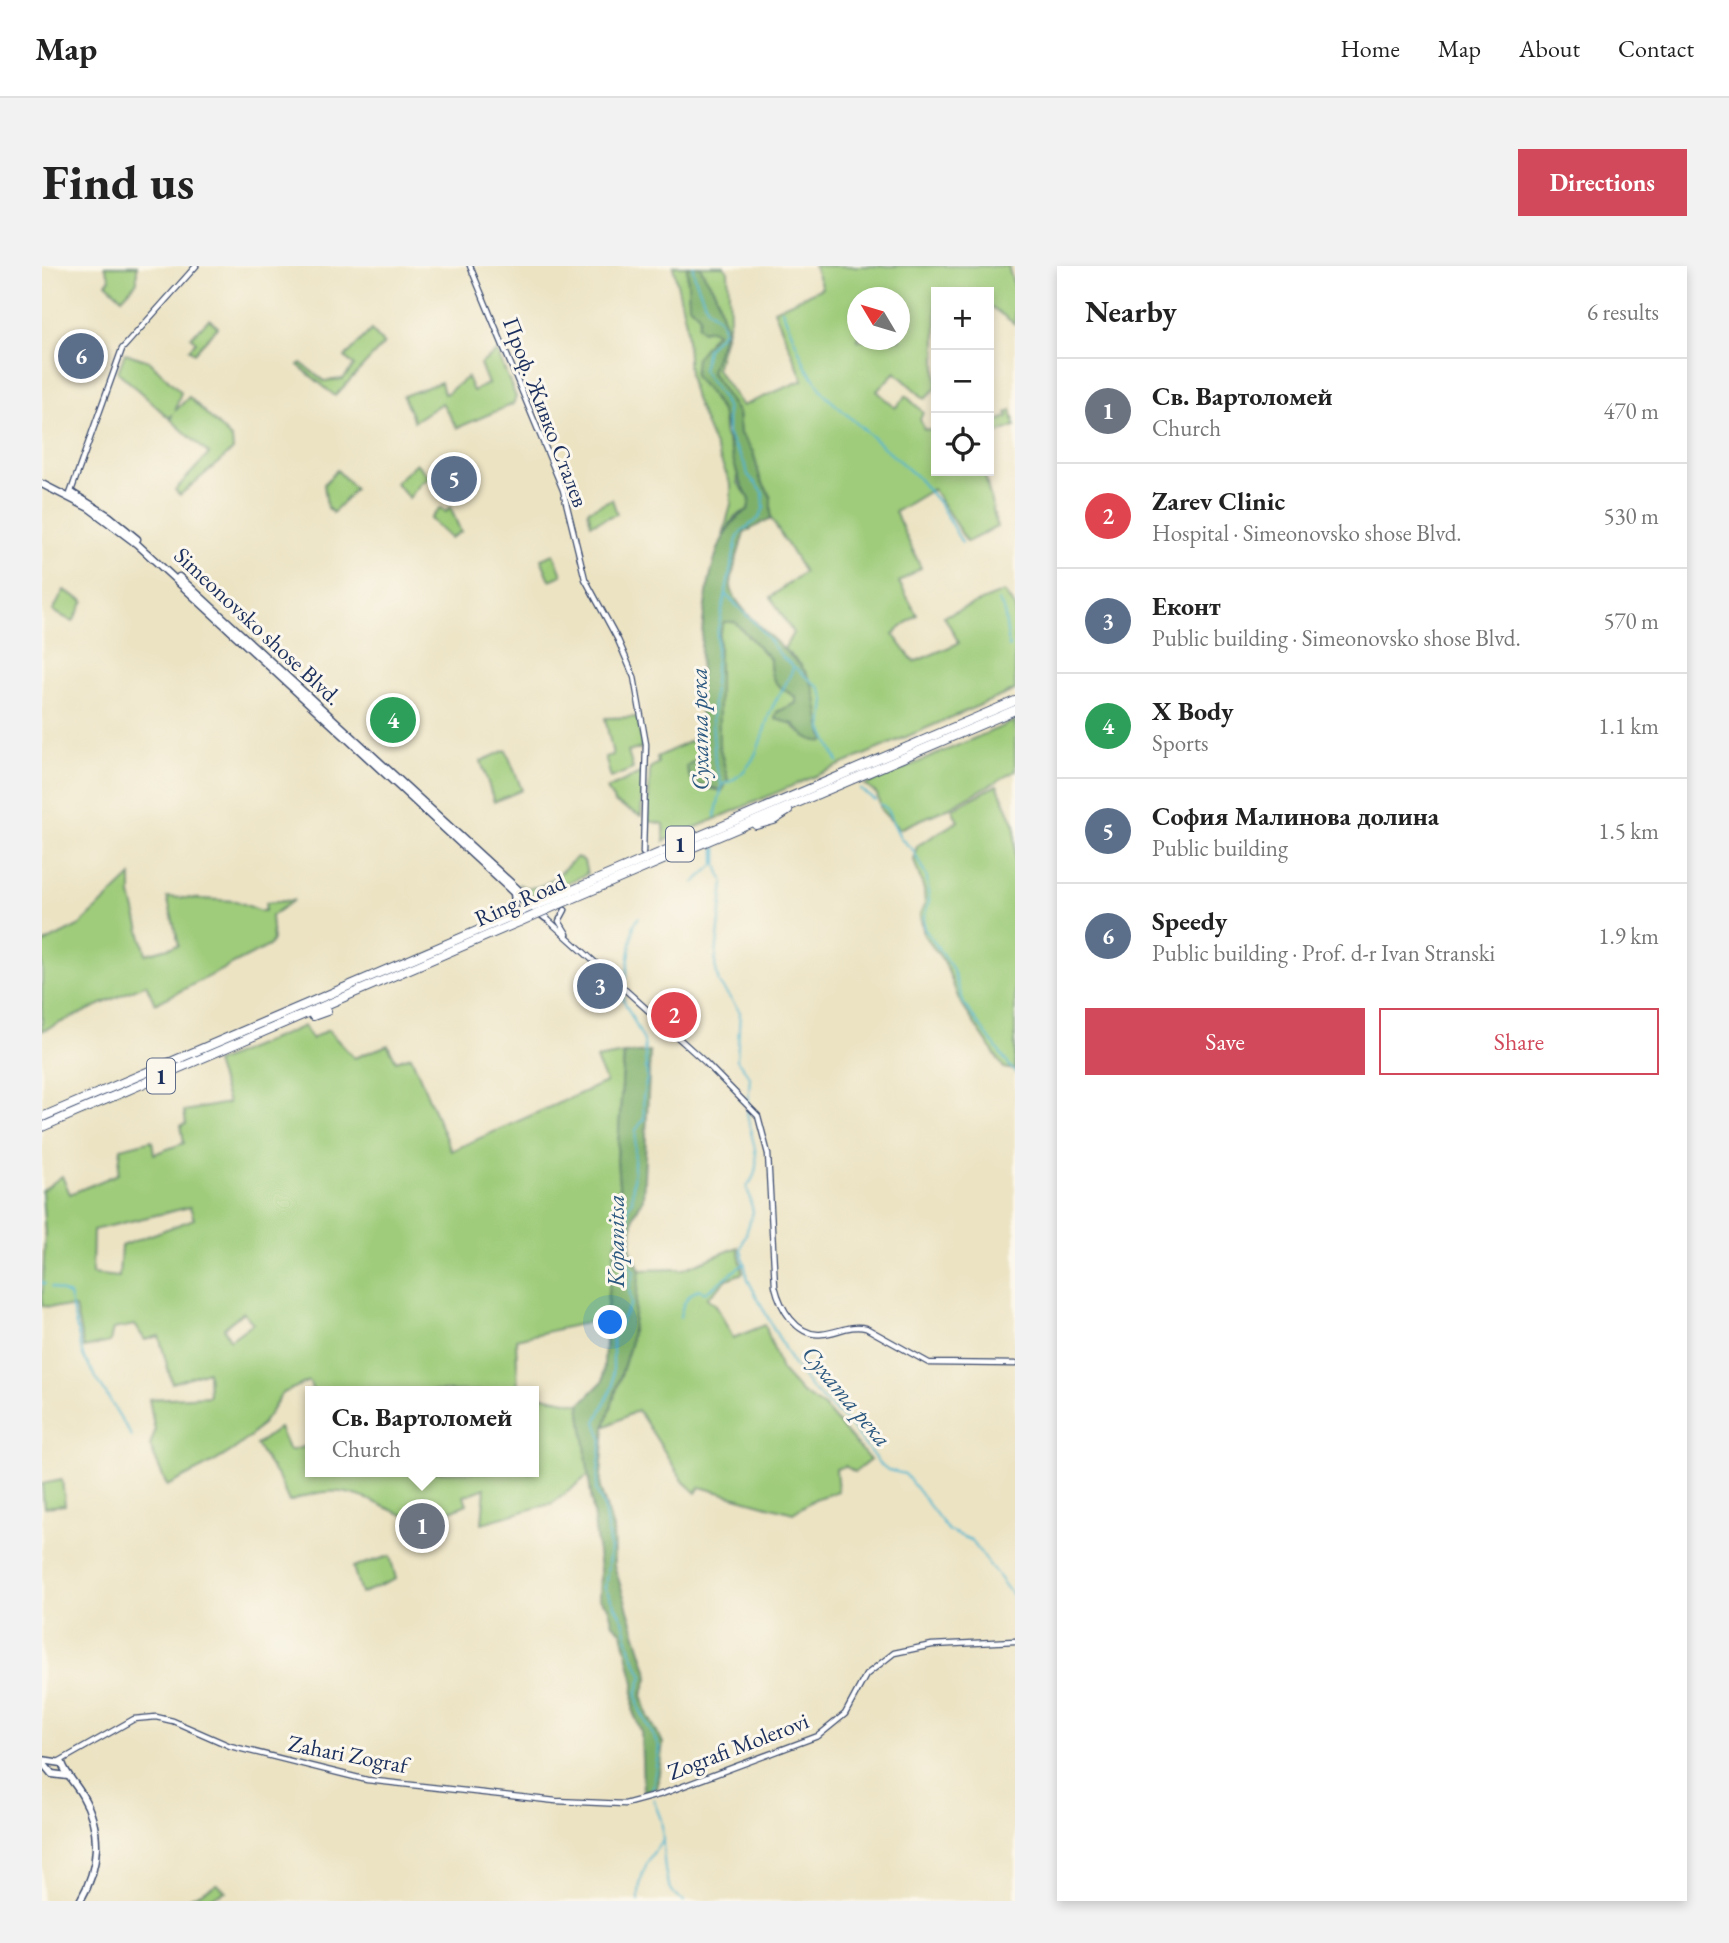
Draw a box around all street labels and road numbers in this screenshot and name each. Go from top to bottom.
street label: Проф. Живко Сталев [496,313,596,511]
street label: Simeonovsko shose Blvd. [168,540,348,712]
road number: 1 [666,826,694,862]
street label: Ring Road [470,866,571,933]
road number: 1 [147,1058,175,1094]
street label: Zografi Molerovi [663,1705,813,1787]
street label: Zahari Zograf [286,1728,413,1781]

